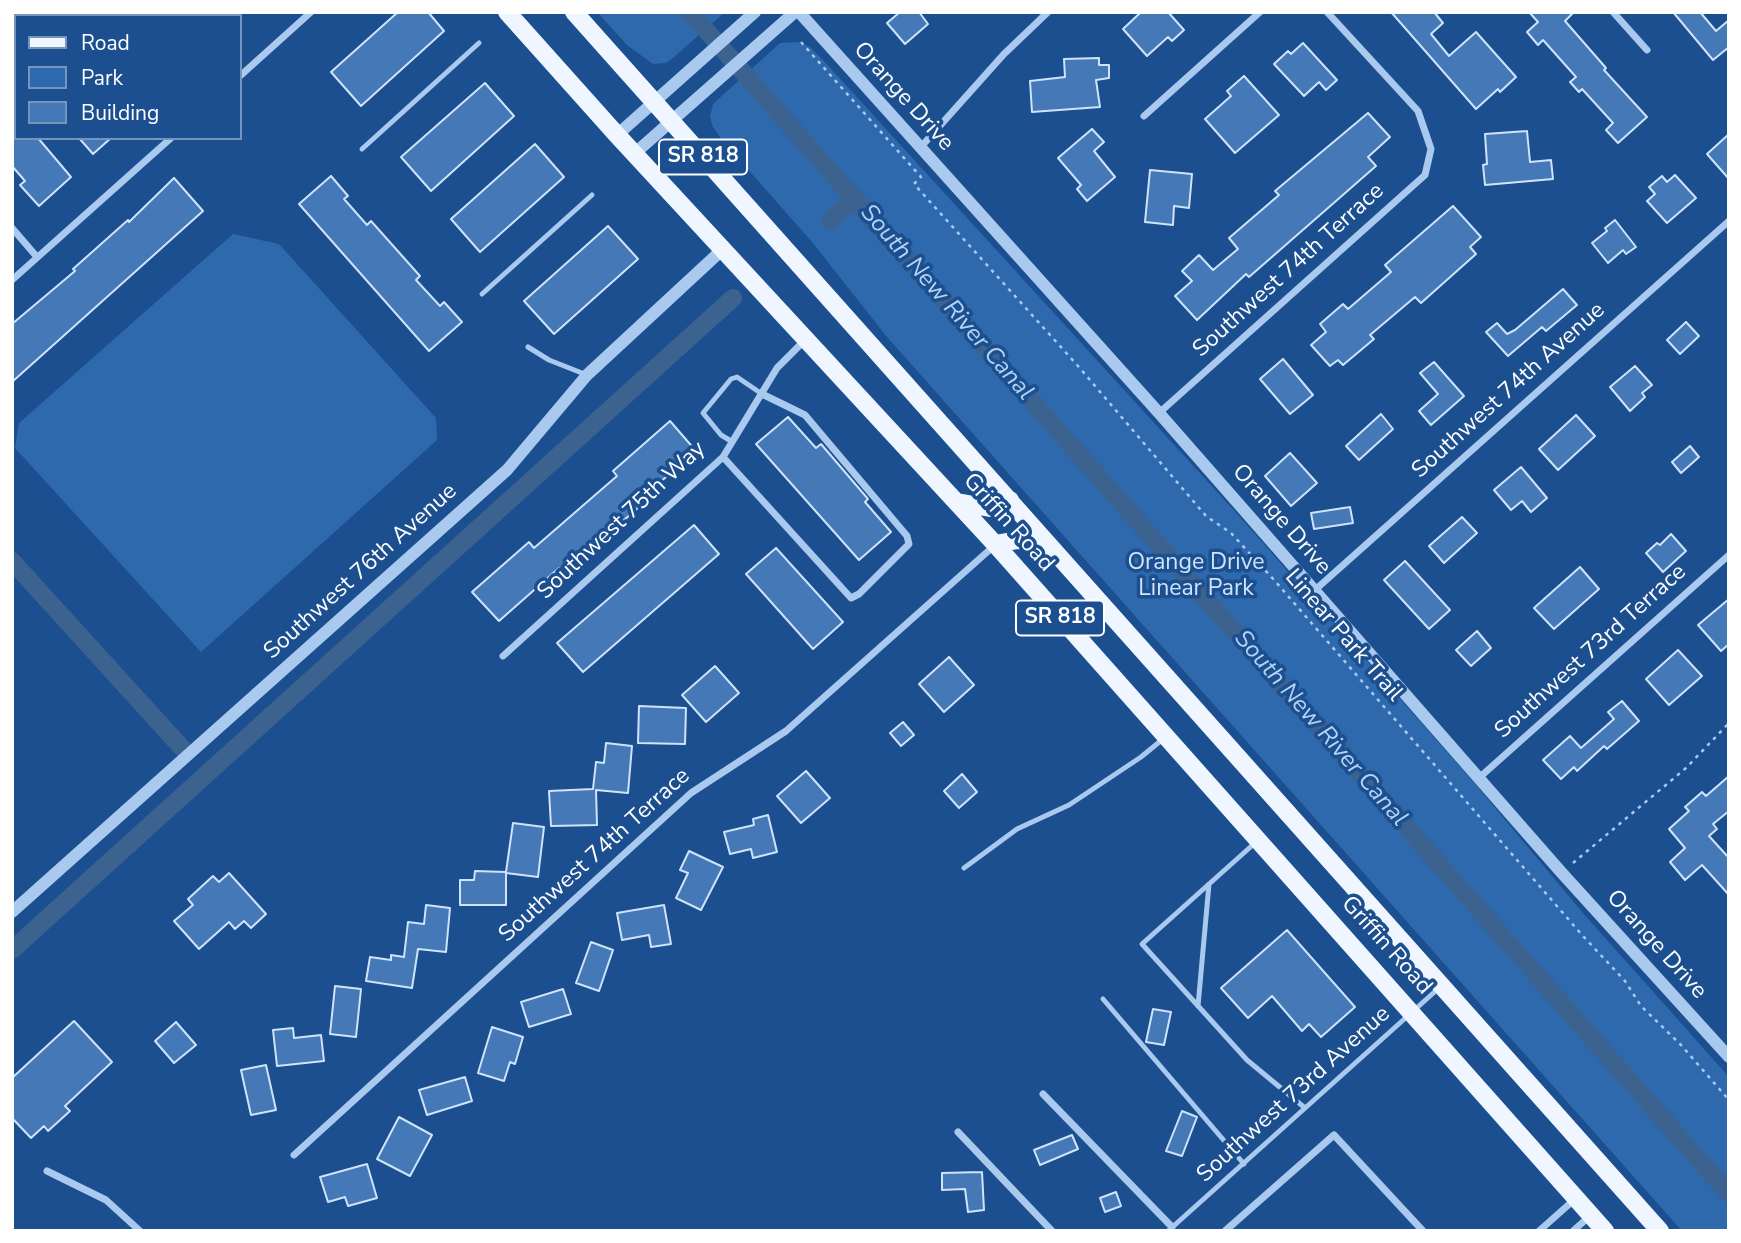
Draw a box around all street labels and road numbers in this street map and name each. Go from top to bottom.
street label: Orange Drive [847,37,959,157]
road number: SR 818 [659,140,747,174]
street label: Southwest 74th Terrace [1188,178,1390,364]
street label: Southwest 74th Avenue [1407,297,1611,485]
street label: Southwest 75th Way [532,436,712,606]
street label: Orange Drive [1226,459,1336,581]
street label: Griffin Road [957,468,1059,578]
street label: Southwest 76th Avenue [259,478,463,666]
street label: Southwest 73rd Terrace [1490,559,1692,745]
street label: Linear Park Trail [1278,564,1408,708]
road number: SR 818 [1016,600,1104,636]
street label: Southwest 74th Terrace [494,763,696,949]
street label: Orange Drive [1600,885,1712,1005]
street label: Griffin Road [1335,891,1437,1001]
street label: Southwest 73rd Avenue [1192,1001,1396,1189]

